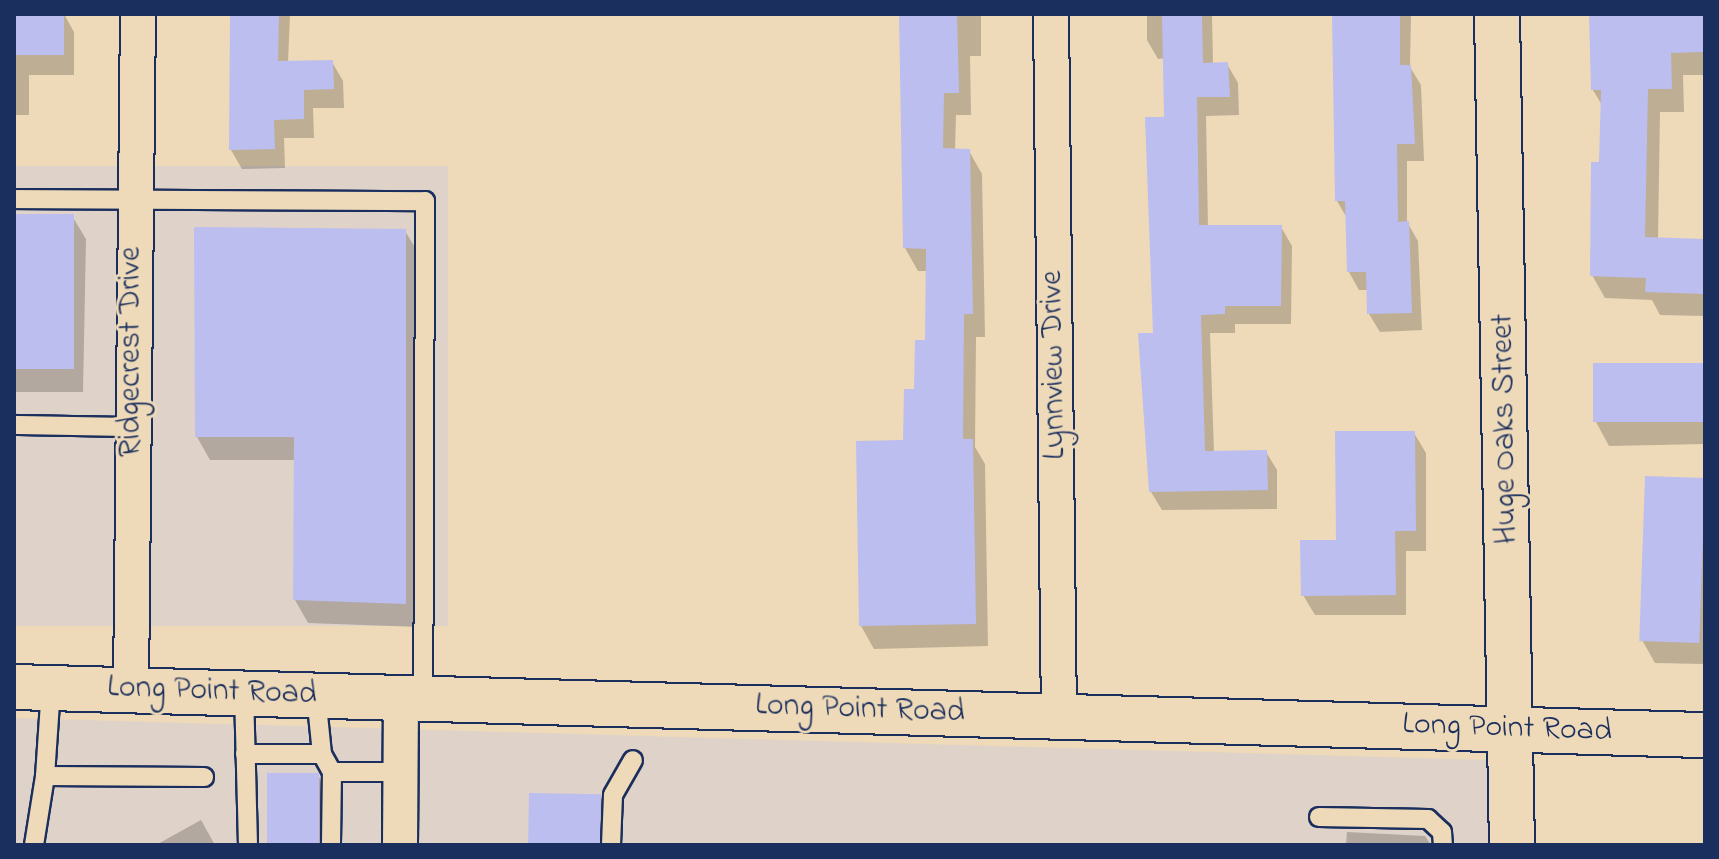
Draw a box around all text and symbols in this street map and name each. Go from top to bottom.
street label: Ridgecrest Drive [113,247,151,457]
street label: Lynnview Drive [1034,270,1076,460]
street label: Huge Oaks Street [1485,313,1527,545]
street label: Long Point Road [106,669,318,715]
street label: Long Point Road [754,687,966,733]
street label: Long Point Road [1401,706,1613,752]

